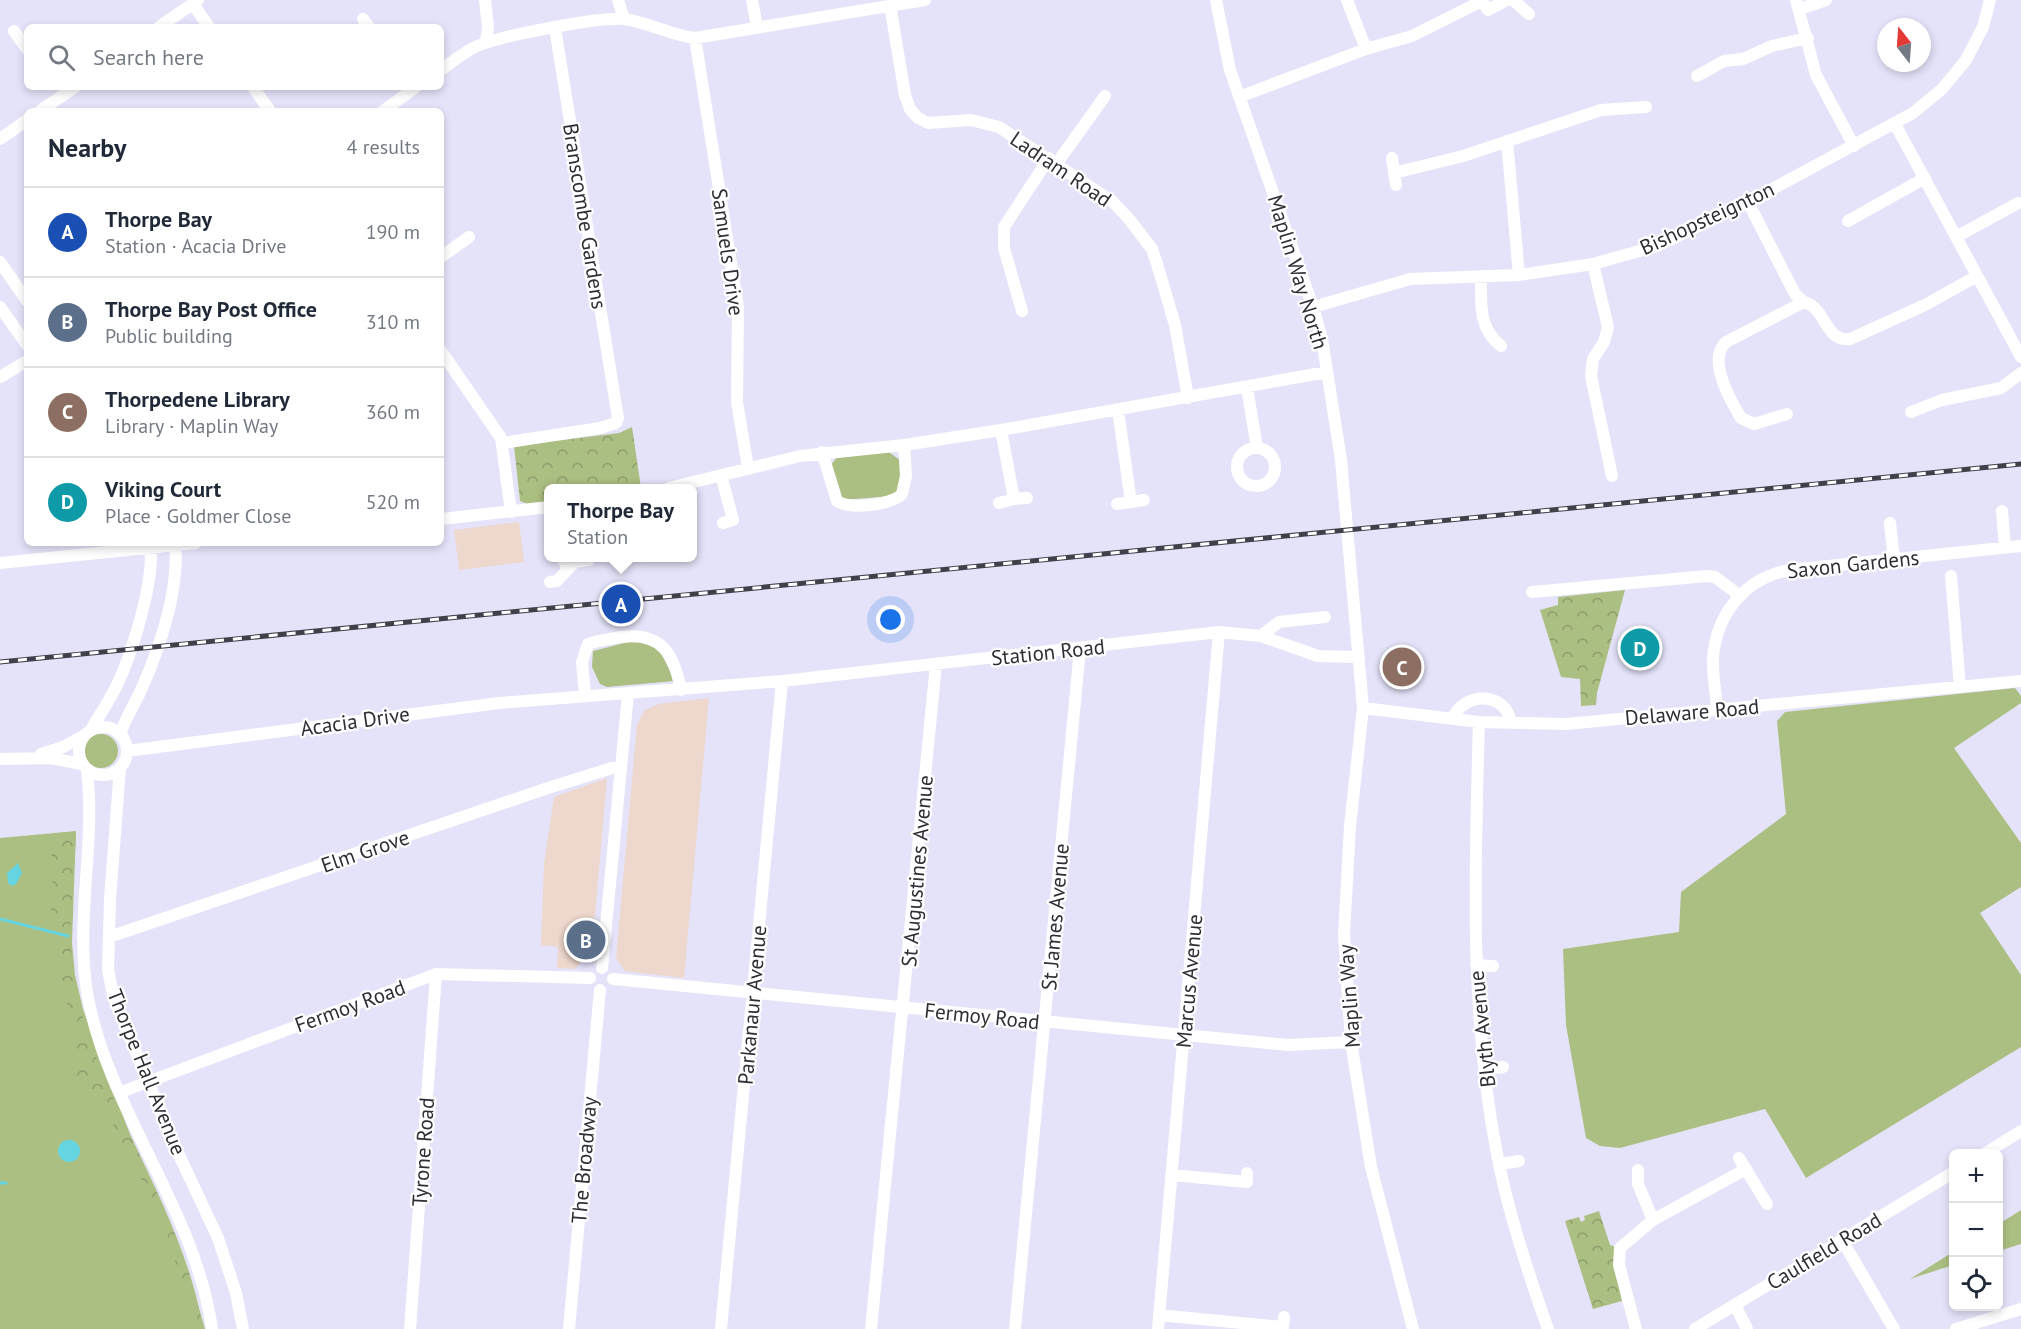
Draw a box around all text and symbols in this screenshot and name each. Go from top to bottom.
north arrow [1877,18,1931,72]
search box [24,24,444,90]
icon: search [45,41,78,74]
text: Search here [93,43,204,71]
street label: Branscombe Gardens [557,121,613,311]
street label: Ladram Road [1005,125,1117,213]
text: Nearby [48,131,126,164]
text: 4 results [347,134,420,160]
street label: Bishopsteignton [1635,175,1779,261]
street label: Samuels Drive [706,187,750,317]
street label: Maplin Way North [1262,191,1334,353]
text: Thorpe Bay [105,205,212,233]
text: A [61,219,74,245]
text: 190 m [366,219,420,245]
text: Station · Acacia Drive [105,233,286,259]
text: Thorpe Bay Post Office [105,295,317,323]
text: B [62,309,73,335]
text: 310 m [366,309,420,335]
text: Public building [105,323,233,349]
text: Thorpedene Library [105,385,290,413]
text: C [62,399,73,425]
text: 360 m [366,399,420,425]
text: Library · Maplin Way [105,413,278,439]
text: Viking Court [105,475,221,503]
popup [544,484,697,562]
text: D [61,489,74,515]
text: 520 m [366,489,420,515]
text: Thorpe Bay [567,496,674,524]
text: Place · Goldmer Close [105,503,291,529]
text: Station [567,524,628,550]
street label: Saxon Gardens [1785,544,1921,584]
pin: A [602,582,640,626]
your location [876,605,905,634]
pin: D [1620,626,1660,670]
street label: Station Road [990,633,1106,671]
pin: C [1382,644,1422,690]
street label: Delaware Road [1624,693,1760,731]
street label: Acacia Drive [299,700,411,742]
street label: St Augustines Avenue [895,774,939,968]
street label: Elm Grove [317,823,413,879]
street label: St James Avenue [1035,842,1075,992]
street label: Marcus Avenue [1170,913,1208,1049]
pin: B [566,918,606,962]
street label: Parkanaur Avenue [732,924,772,1086]
street label: Maplin Way [1332,943,1366,1049]
street label: Blyth Avenue [1462,969,1502,1089]
street label: Fermoy Road [291,974,409,1038]
street label: Thorpe Hall Avenue [101,985,193,1159]
street label: Fermoy Road [923,997,1041,1035]
street label: The Broadway [565,1095,603,1225]
street label: Tyrone Road [406,1097,440,1207]
map controls [1949,1149,2003,1311]
button: + [1949,1149,2003,1203]
button: − [1949,1203,2003,1257]
street label: Caulfield Road [1762,1206,1886,1296]
button: locate [1949,1257,2003,1311]

